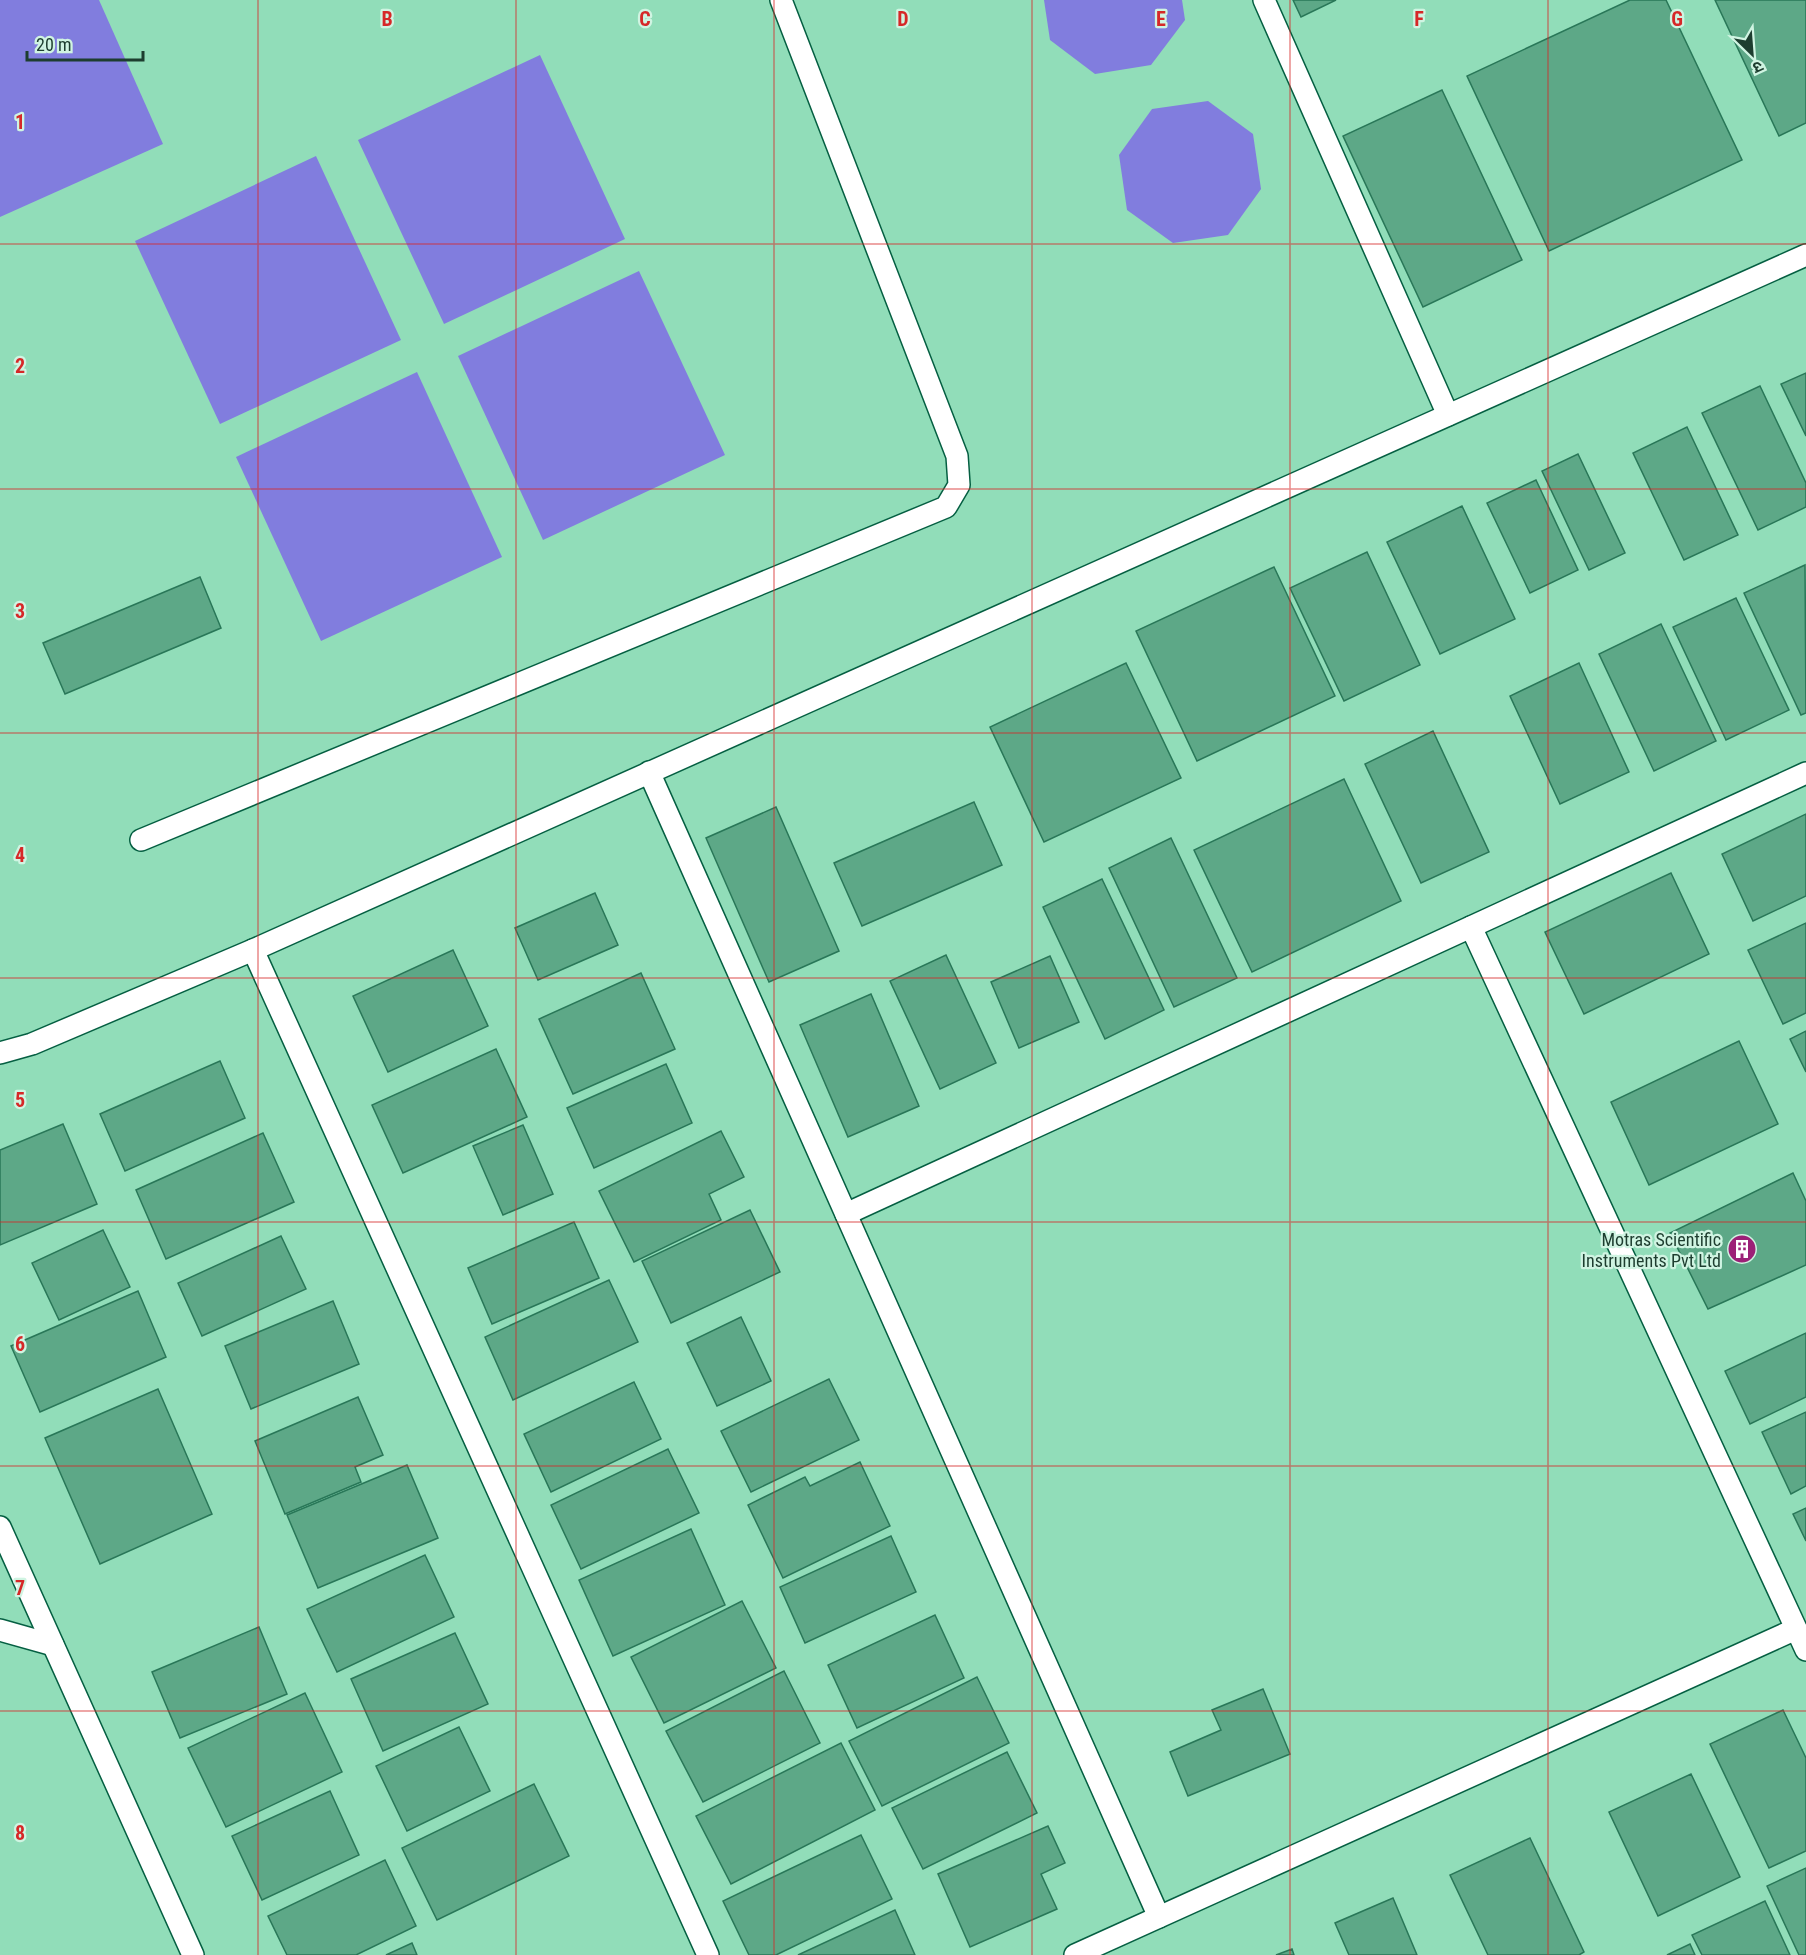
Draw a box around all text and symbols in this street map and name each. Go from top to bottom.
text: B [381,7,393,31]
text: C [639,7,651,31]
text: D [897,7,909,31]
text: E [1156,7,1166,31]
text: F [1414,7,1424,31]
text: G [1671,7,1683,31]
scale bar [27,24,142,62]
north arrow [1722,24,1782,84]
text: 20 m [36,34,71,55]
text: उ [1749,57,1766,78]
text: 1 [15,110,25,134]
text: 2 [15,354,25,378]
text: 3 [15,599,25,623]
text: 4 [15,843,25,867]
text: 5 [15,1088,25,1112]
place label: Motras Scientific Instruments Pvt Ltd [1582,1229,1721,1271]
building icon: Motras Scientific Instruments Pvt Ltd [1726,1233,1758,1265]
text: 6 [15,1332,25,1356]
text: 7 [15,1576,25,1600]
text: 8 [15,1821,25,1845]

